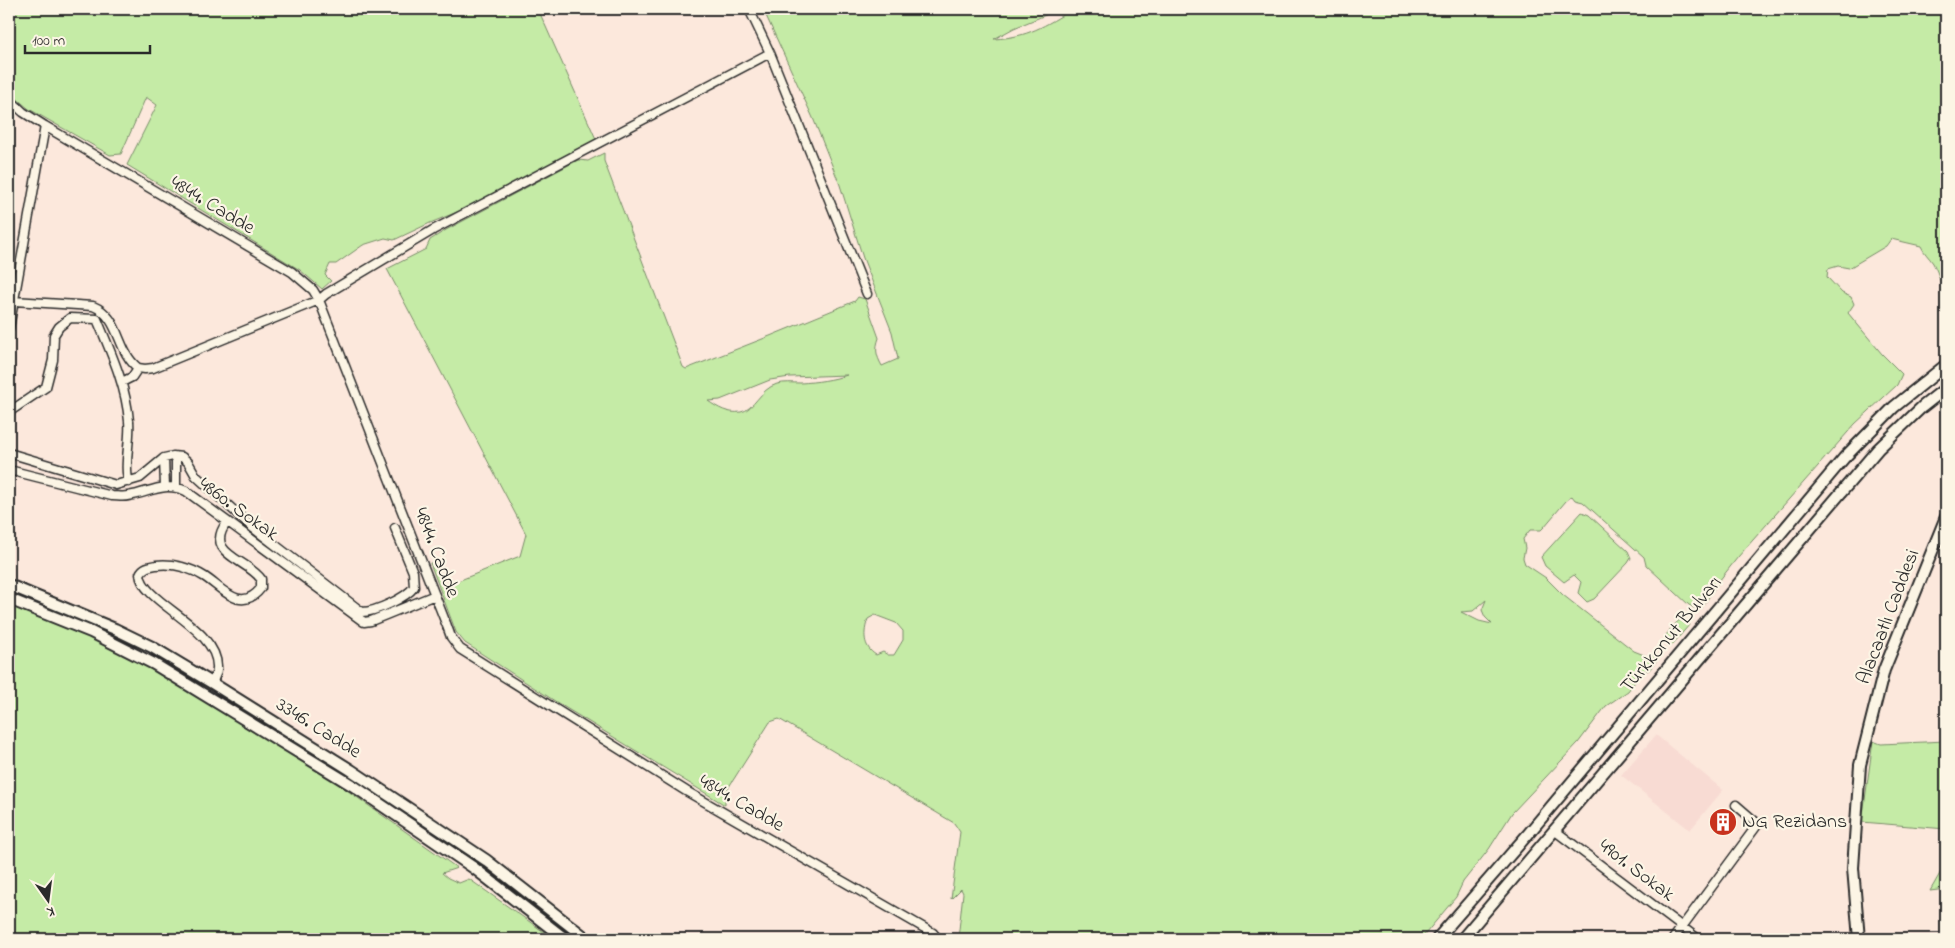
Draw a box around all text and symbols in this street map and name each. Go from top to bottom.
scale bar [25,22,150,54]
text: 100 m [32,30,65,52]
street label: 4844. Cadde [164,169,260,243]
street label: 4860. Sokak [192,471,284,549]
street label: 4844. Cadde [406,504,466,602]
street label: Alacaatlı Caddesi [1850,545,1928,689]
street label: Türkkonut Bulvarı [1614,570,1730,700]
street label: 3346. Cadde [270,691,366,767]
street label: 4844. Cadde [693,768,789,840]
building icon: NG Rezidans [1708,807,1738,837]
place label: NG Rezidans [1742,808,1847,837]
street label: 4901. Sokak [1592,833,1681,910]
north arrow [22,876,72,926]
text: K [44,900,57,922]

